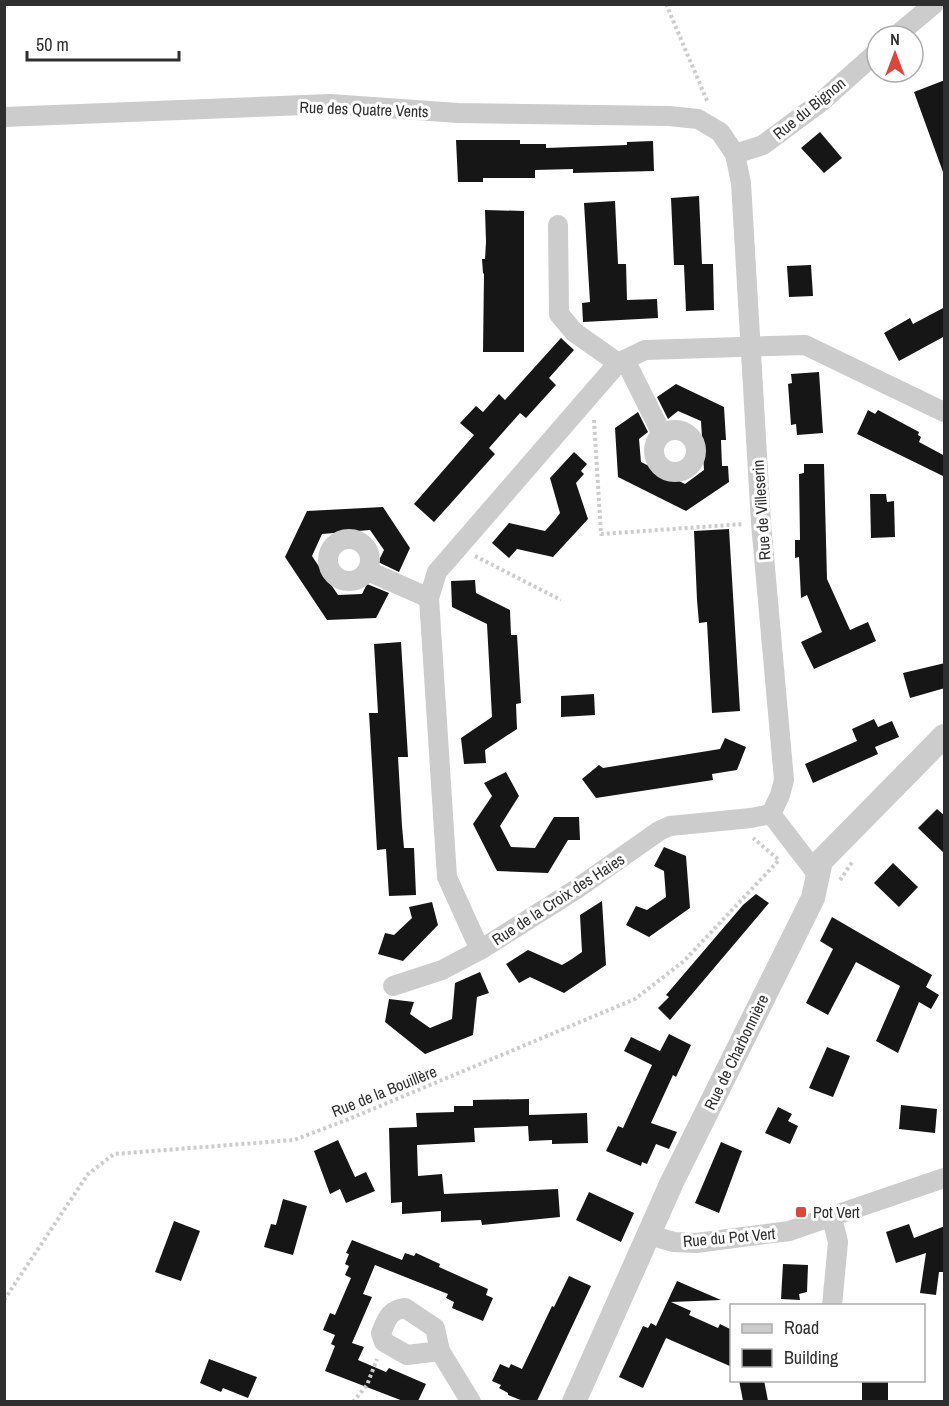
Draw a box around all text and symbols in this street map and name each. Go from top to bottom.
scale bar [27,24,178,62]
north arrow [865,24,925,84]
text: N [890,28,900,50]
text: 50 m [36,32,69,57]
street label: Rue du Bignon [768,72,850,144]
street label: Rue des Quatre Vents [299,96,429,122]
street label: Rue de Villeserin [747,459,775,561]
street label: Rue de la Croix des Haies [487,848,629,950]
street label: Rue de Charbonnière [698,990,774,1114]
street label: Rue de la Bouillère [328,1060,440,1122]
place label: Pot Vert [813,1201,860,1223]
marker: Pot Vert [794,1205,808,1219]
street label: Rue du Pot Vert [682,1222,776,1252]
legend [730,1304,925,1382]
text: Road [784,1315,819,1340]
text: Building [784,1345,839,1370]

